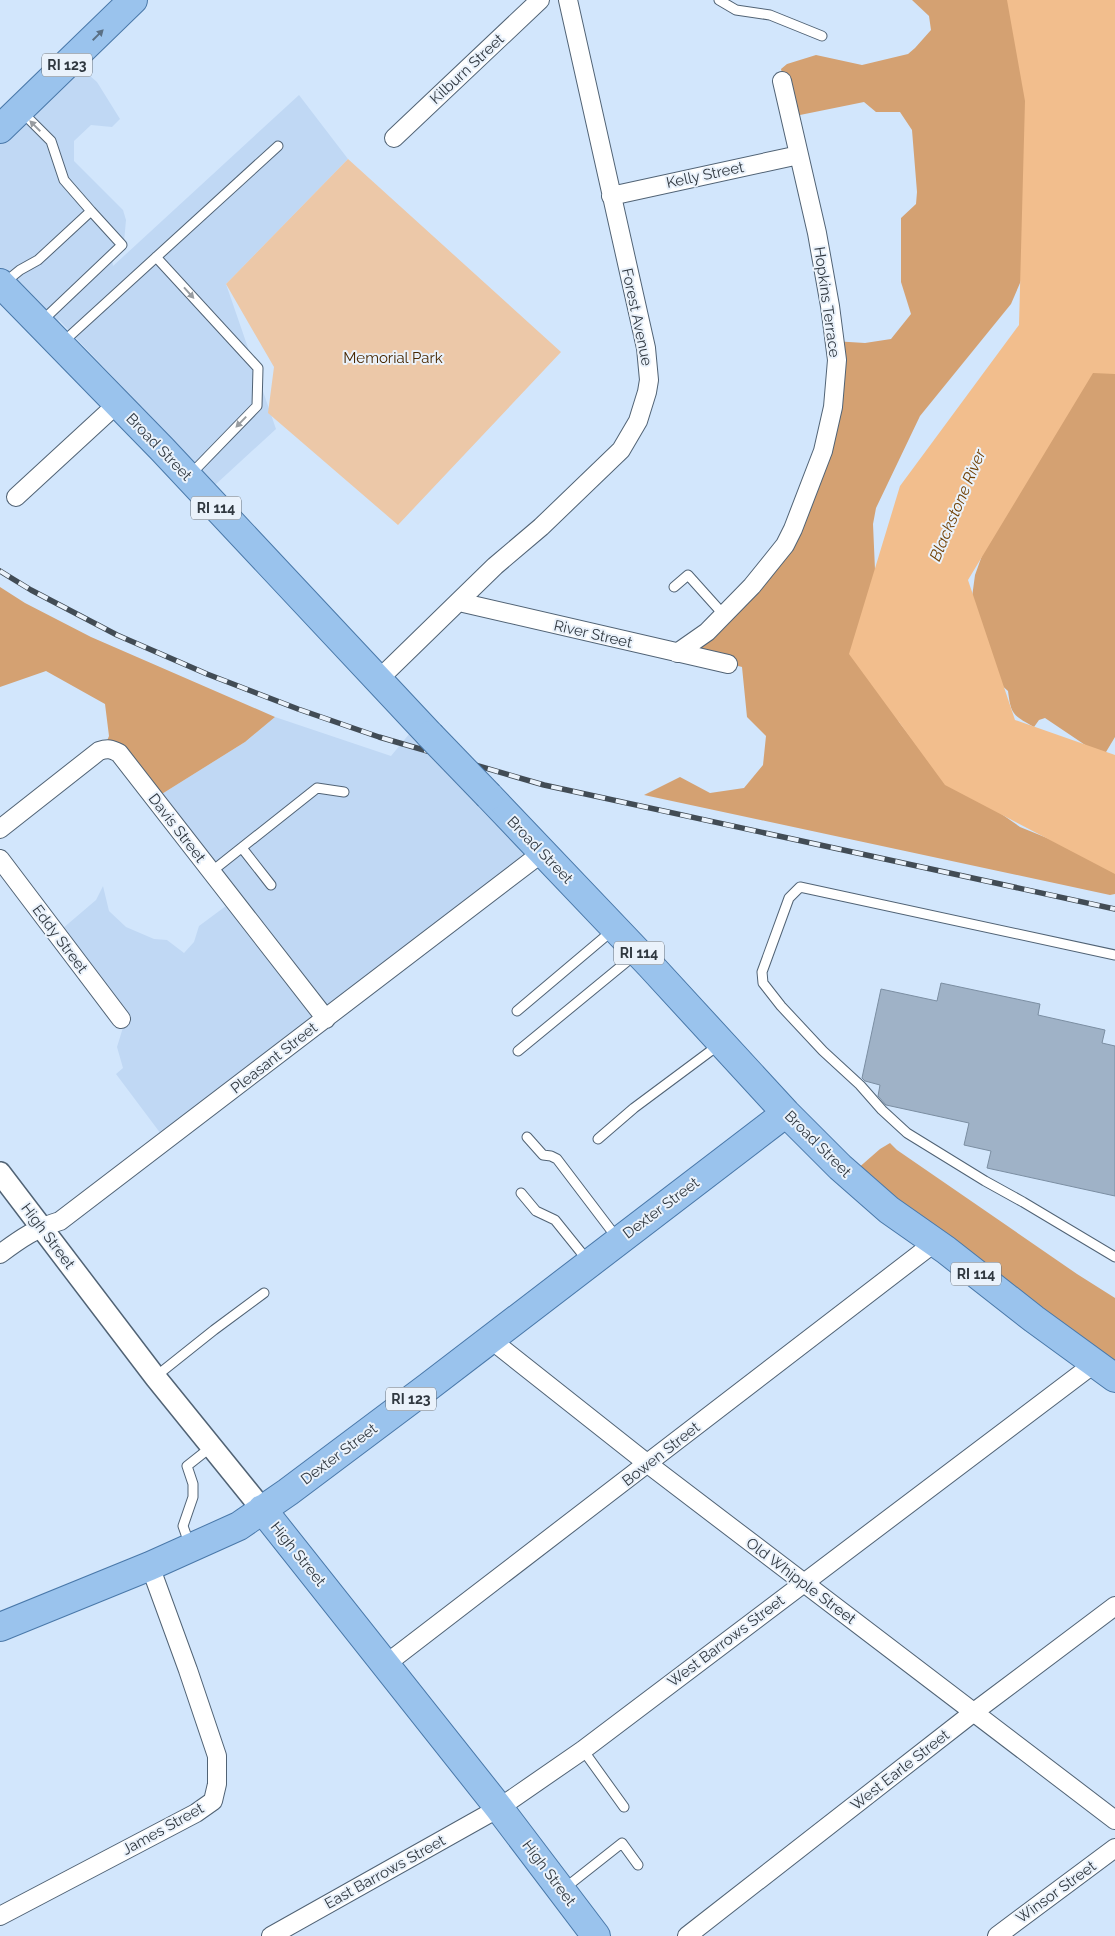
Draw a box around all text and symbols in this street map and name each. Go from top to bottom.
one-way arrow [92,29,104,41]
street label: Kilburn Street [426,30,508,108]
road number: RI 123 [42,54,92,76]
one-way arrow [29,120,41,132]
street label: Kelly Street [664,158,746,192]
street label: Hopkins Terrace [810,245,844,359]
street label: Forest Avenue [618,267,656,368]
one-way arrow [183,286,195,298]
park label: Memorial Park [343,349,443,367]
street label: Broad Street [122,410,196,484]
one-way arrow [235,416,247,428]
water label: Blackstone River [925,446,990,564]
road number: RI 114 [191,496,241,520]
street label: River Street [552,616,634,652]
street label: Davis Street [145,790,209,866]
street label: Broad Street [503,813,577,887]
street label: Eddy Street [29,901,91,977]
road number: RI 114 [614,941,664,964]
street label: Pleasant Street [227,1019,321,1097]
street label: Broad Street [781,1107,855,1181]
street label: Dexter Street [619,1173,703,1243]
street label: High Street [17,1200,79,1272]
road number: RI 114 [951,1262,1001,1286]
road number: RI 123 [386,1388,436,1410]
street label: Bowen Street [619,1418,703,1490]
street label: Dexter Street [297,1419,381,1489]
street label: High Street [267,1518,329,1590]
street label: Old Whipple Street [743,1534,859,1628]
street label: West Barrows Street [664,1591,788,1691]
street label: West Earle Street [847,1726,953,1814]
street label: James Street [119,1799,207,1859]
street label: East Barrows Street [322,1831,448,1913]
street label: High Street [518,1837,580,1909]
street label: Winsor Street [1013,1857,1099,1927]

